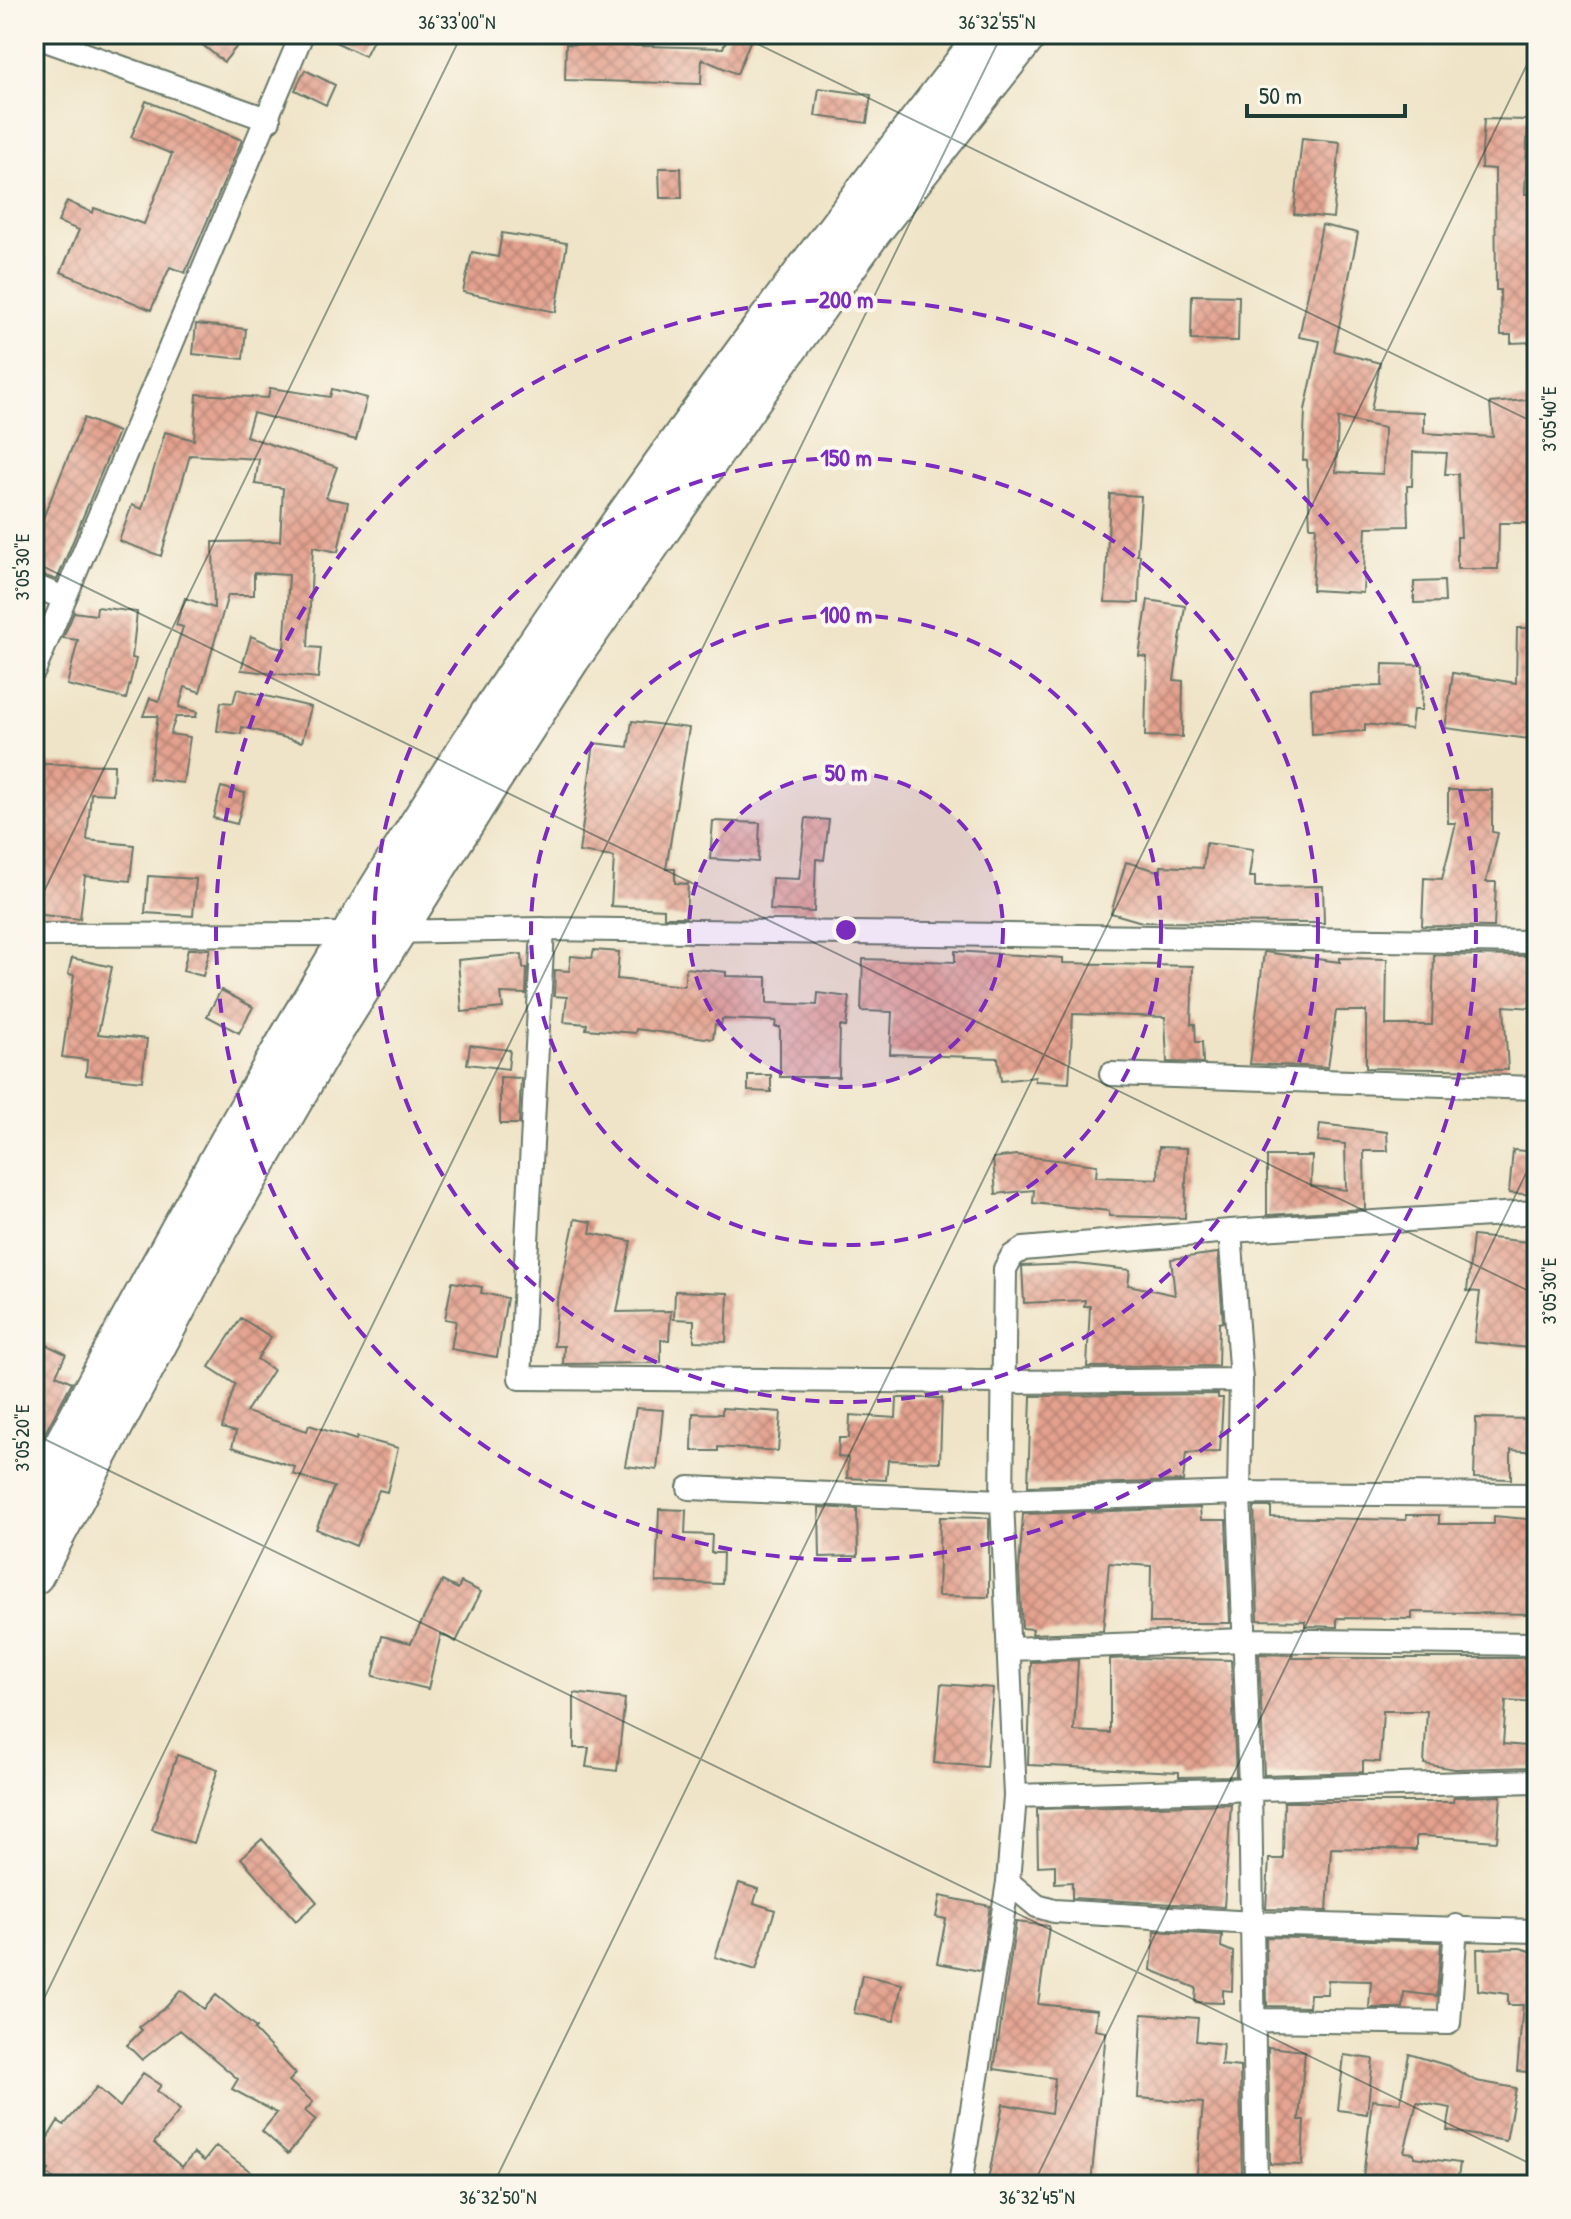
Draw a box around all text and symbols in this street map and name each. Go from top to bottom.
text: 36°33'00"N [418,8,496,35]
text: 36°32'55"N [959,8,1035,35]
scale bar [1247,68,1405,118]
text: 50 m [1259,79,1302,111]
text: 200 m [819,283,873,315]
text: 3°05'40"E [1535,386,1562,452]
text: 150 m [820,441,872,473]
text: 3°05'30"E [8,533,35,601]
text: 100 m [820,598,872,630]
text: 50 m [825,756,867,788]
centre of rings [832,916,860,944]
text: 3°05'30"E [1535,1257,1562,1325]
text: 3°05'20"E [8,1404,35,1472]
text: 36°32'50"N [459,2183,537,2210]
text: 36°32'45"N [999,2183,1075,2210]

